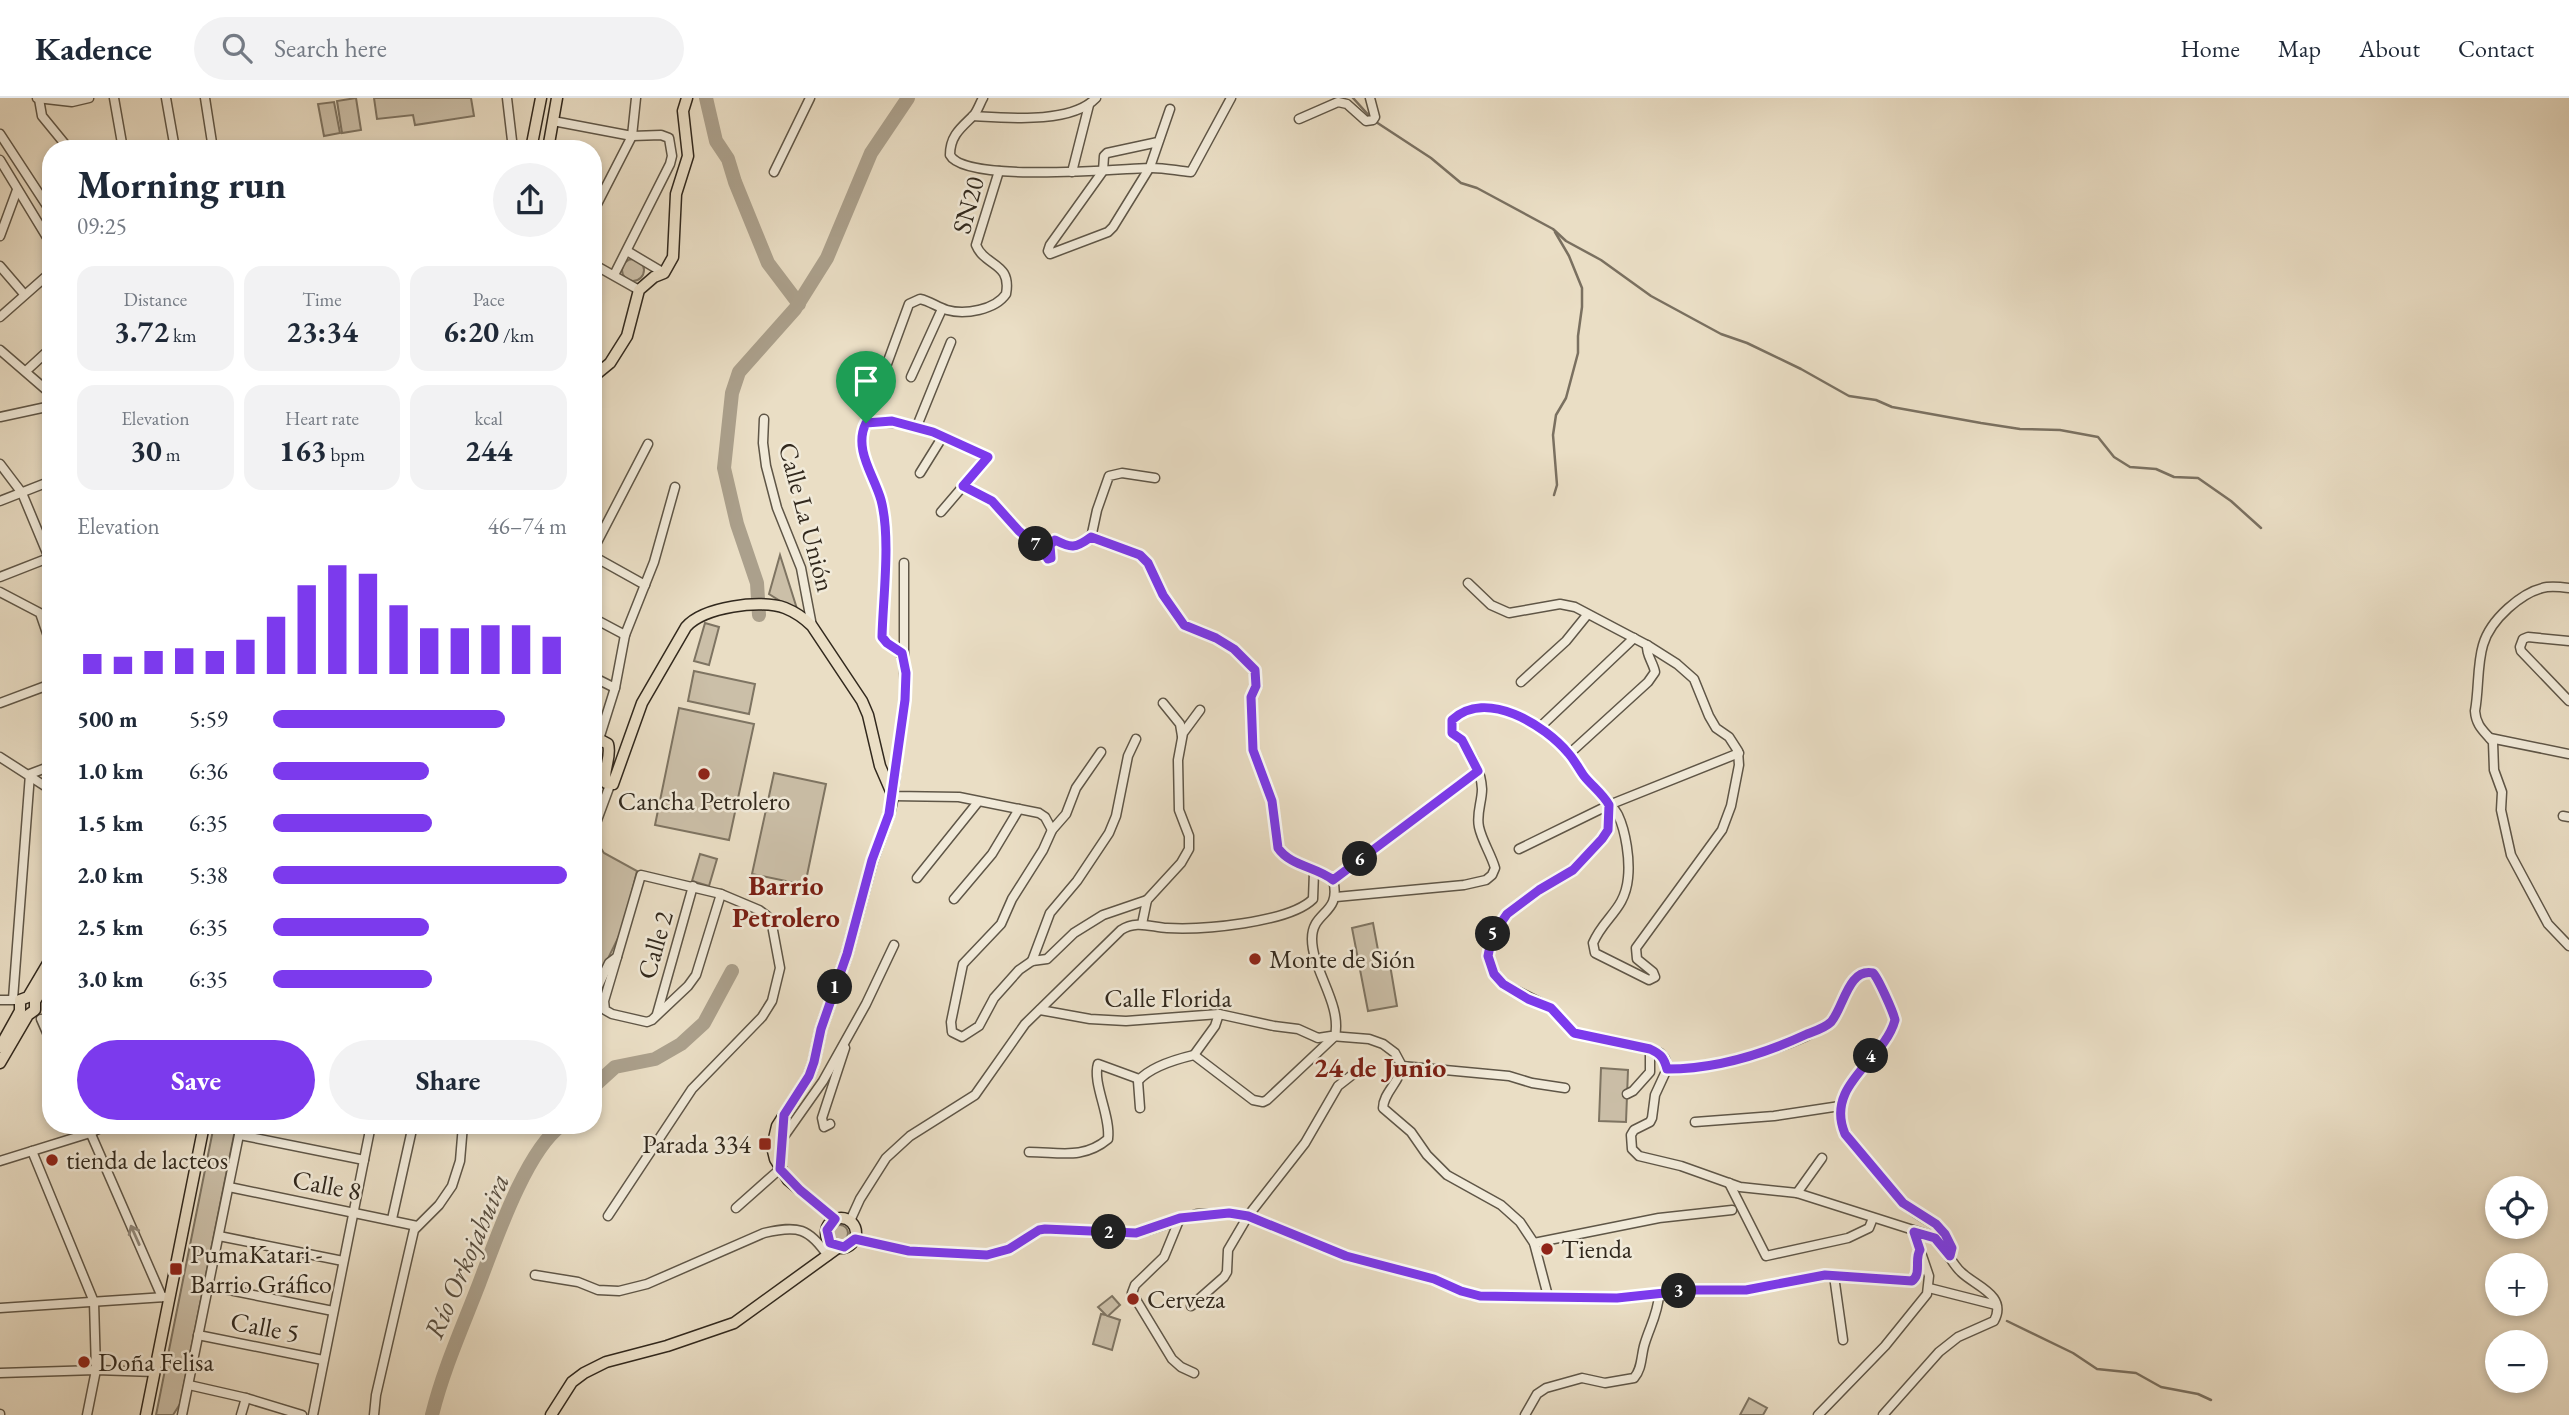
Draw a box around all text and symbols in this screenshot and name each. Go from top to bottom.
search box [194,17,684,80]
text: Kadence [35,27,152,70]
icon: search [218,29,256,67]
text: Search here [274,31,387,65]
text: Home [2180,33,2240,64]
text: Map [2278,33,2321,64]
text: About [2359,33,2420,64]
text: Contact [2458,33,2534,64]
text: Morning run [77,160,286,209]
button: share [493,163,567,237]
street label: SN20 [944,173,992,237]
text: 09:25 [77,211,127,241]
text: Distance [124,287,187,312]
text: Time [302,287,342,312]
text: Pace [473,287,505,312]
text: 3.72 [114,312,169,351]
text: 23:34 [286,312,358,351]
text: 6:20 [443,312,499,351]
text: km [169,323,197,348]
text: /km [499,323,534,348]
pin [836,351,896,423]
icon: arrive [847,362,885,400]
text: Elevation [121,406,190,431]
text: Heart rate [285,406,359,431]
text: kcal [474,406,503,431]
text: 30 [130,431,162,470]
text: 163 [279,431,327,470]
text: 244 [465,431,512,470]
street label: Calle La Unión [771,439,843,596]
text: m [162,442,181,467]
text: bpm [327,442,365,467]
text: Elevation [77,511,160,541]
text: 46–74 m [488,511,567,541]
pin: 7 [1018,526,1054,562]
text: 7 [1030,531,1041,556]
text: 500 m [77,704,138,734]
text: 5:59 [189,704,228,734]
text: 1.0 km [77,756,144,786]
text: 6:36 [189,756,228,786]
marker: Cancha Petrolero [696,766,712,782]
place label: Cancha Petrolero [618,784,790,818]
text: 1.5 km [77,808,144,838]
text: 6:35 [189,808,228,838]
pin: 6 [1342,842,1378,876]
text: 6 [1354,846,1365,871]
text: 2.0 km [77,860,144,890]
text: 5:38 [189,860,228,890]
district label: Barrio Petrolero [732,867,840,935]
street label: Calle 2 [629,907,681,983]
text: 2.5 km [77,912,144,942]
text: 6:35 [189,912,228,942]
pin: 5 [1476,916,1510,952]
text: 5 [1487,921,1498,946]
place label: Monte de Sión [1269,942,1416,976]
marker: Monte de Sión [1247,951,1263,967]
text: 3.0 km [77,964,144,994]
text: 6:35 [189,964,228,994]
pin: 1 [818,970,852,1004]
text: 1 [829,974,840,999]
street label: Calle Florida [1104,981,1232,1015]
pin: 4 [1854,1038,1888,1074]
button: Save [77,1040,315,1120]
button: Share [329,1040,567,1120]
text: 4 [1865,1043,1876,1068]
district label: 24 de Junio [1314,1049,1446,1085]
place label: Parada 334 [642,1127,752,1161]
marker: Parada 334 [757,1136,773,1152]
place label: tienda de lacteos [66,1143,228,1177]
marker: tienda de lacteos [44,1152,60,1168]
street label: Calle 8 [290,1162,364,1208]
water label: Río Orkojahuira [415,1168,517,1344]
map controls [2485,1176,2548,1393]
button: locate [2485,1176,2548,1239]
pin: 2 [1092,1214,1126,1250]
text: 2 [1103,1219,1114,1244]
one-way arrow [128,1225,141,1246]
place label: Tienda [1561,1232,1633,1266]
place label: PumaKatari - Barrio Gráfico [190,1237,332,1301]
marker: Tienda [1539,1241,1555,1257]
button: + [2485,1253,2548,1316]
marker: PumaKatari - Barrio Gráfico [168,1261,184,1277]
pin: 3 [1662,1274,1696,1308]
text: 3 [1673,1278,1684,1303]
place label: Cerveza [1147,1282,1226,1316]
marker: Cerveza [1125,1291,1141,1307]
street label: Calle 5 [228,1304,302,1350]
button: − [2485,1330,2548,1393]
place label: Doña Felisa [98,1345,214,1379]
marker: Doña Felisa [76,1354,92,1370]

